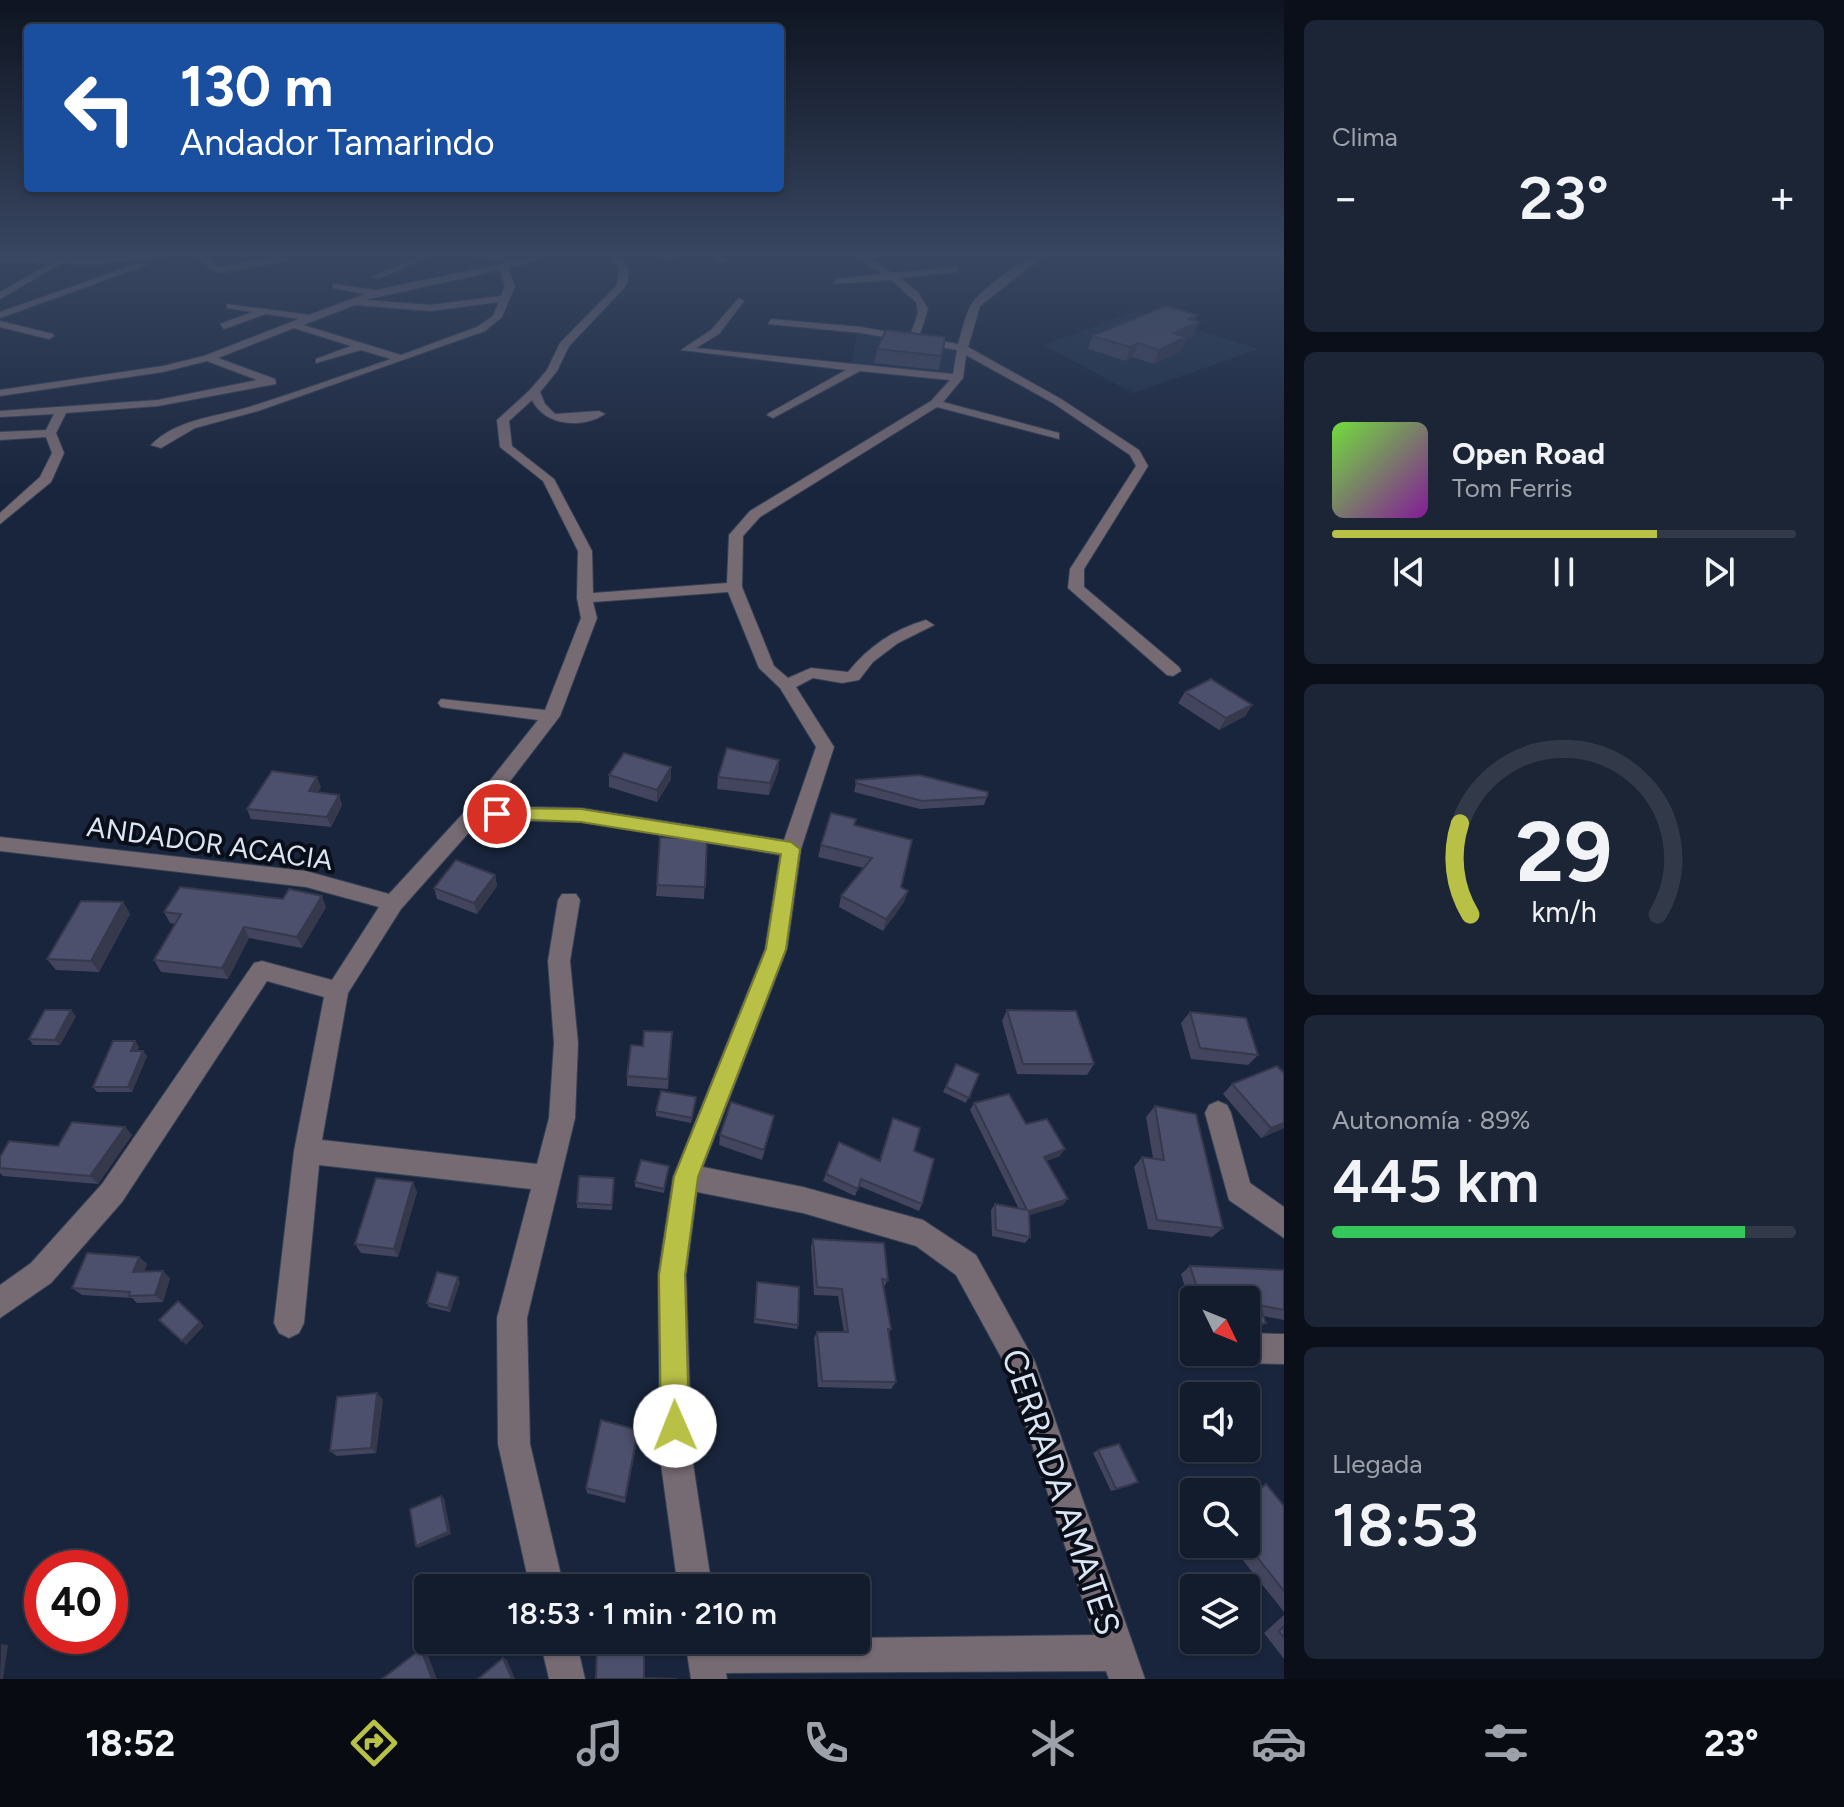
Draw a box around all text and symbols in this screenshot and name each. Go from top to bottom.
text: 130 m [180,53,333,120]
icon: left [48,56,152,160]
text: Andador Tamarindo [180,121,495,164]
text: Clima [1332,121,1398,153]
text: 23° [1519,162,1609,234]
text: − [1332,171,1359,224]
text: + [1769,171,1796,224]
text: Open Road [1452,435,1605,472]
text: Tom Ferris [1452,472,1572,504]
icon: previous [1387,550,1431,594]
icon: pause [1542,550,1586,594]
icon: next [1697,550,1741,594]
pin [463,780,531,848]
icon: arrive [475,792,519,836]
text: 29 [1516,802,1612,902]
street label: ANDADOR ACACIA [85,809,335,877]
text: km/h [1531,896,1597,930]
text: Autonomía · 89% [1332,1104,1531,1136]
text: 445 km [1332,1145,1539,1217]
north arrow [1180,1286,1260,1366]
map controls [1180,1286,1260,1654]
street label: CERRADA AMATES [993,1344,1129,1640]
button: sound [1180,1382,1260,1462]
position arrow [633,1384,717,1468]
text: Llegada [1332,1448,1422,1480]
button: search [1180,1478,1260,1558]
text: 18:53 [1332,1489,1479,1561]
speed limit sign: 40 [24,1550,128,1654]
button: layers [1180,1574,1260,1654]
text: 18:53 · 1 min · 210 m [507,1595,777,1632]
icon: directions [346,1715,402,1771]
icon: music [572,1715,628,1771]
icon: phone [798,1715,854,1771]
icon: climate [1025,1715,1081,1771]
icon: car [1251,1715,1307,1771]
icon: filters [1478,1715,1534,1771]
text: 18:52 [85,1722,175,1765]
text: 23° [1704,1722,1759,1765]

